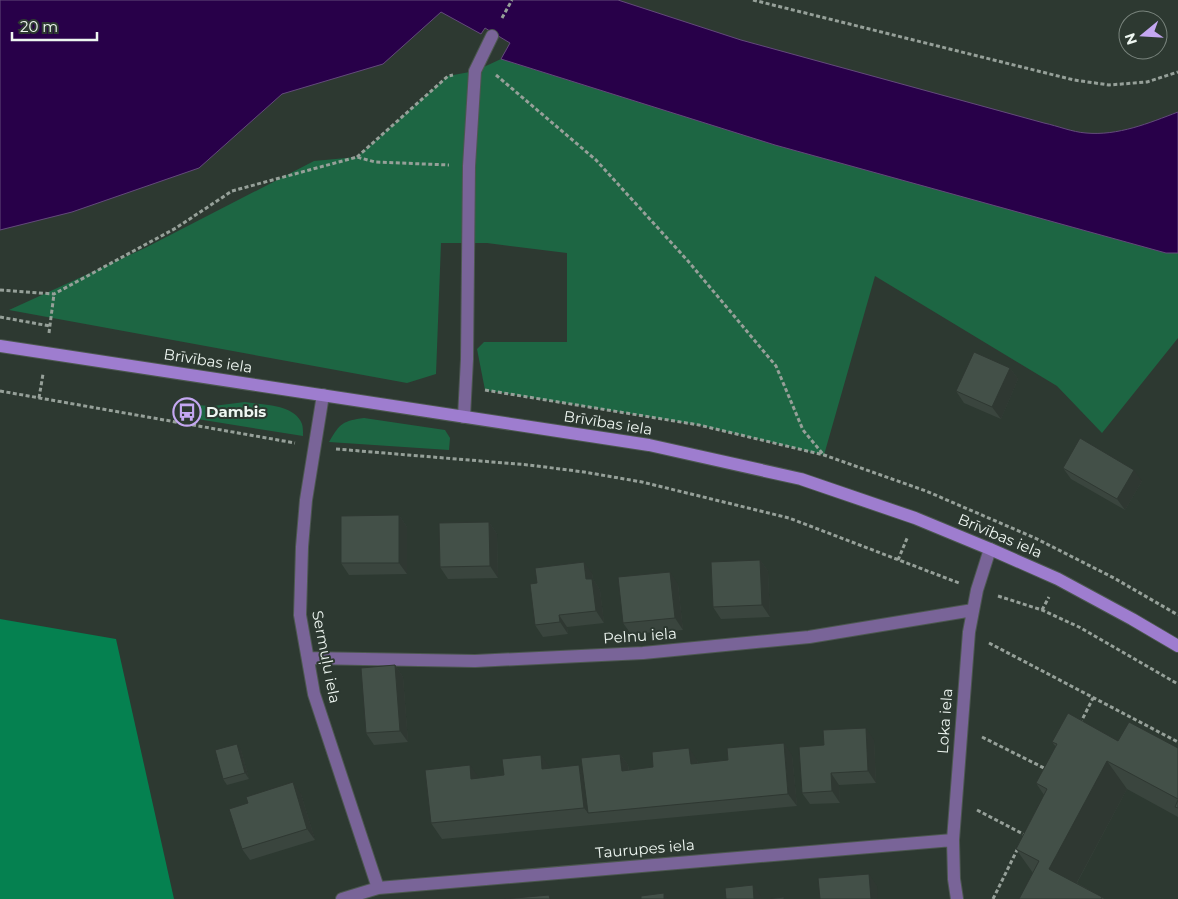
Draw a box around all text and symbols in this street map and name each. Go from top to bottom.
scale bar [12,10,98,42]
north arrow [1118,10,1168,60]
text: 20 m [20,17,58,36]
text: N [1120,31,1141,47]
street label: Brīvības iela [162,344,254,377]
bus stop icon: Dambis [172,397,202,427]
place label: Dambis [206,402,266,421]
street label: Brīvības iela [562,406,654,439]
street label: Brīvības iela [955,509,1045,562]
street label: Sermuļu iela [307,609,345,705]
street label: Pelnu iela [602,623,677,648]
street label: Loka iela [933,688,956,754]
street label: Taurupes iela [594,835,695,862]

